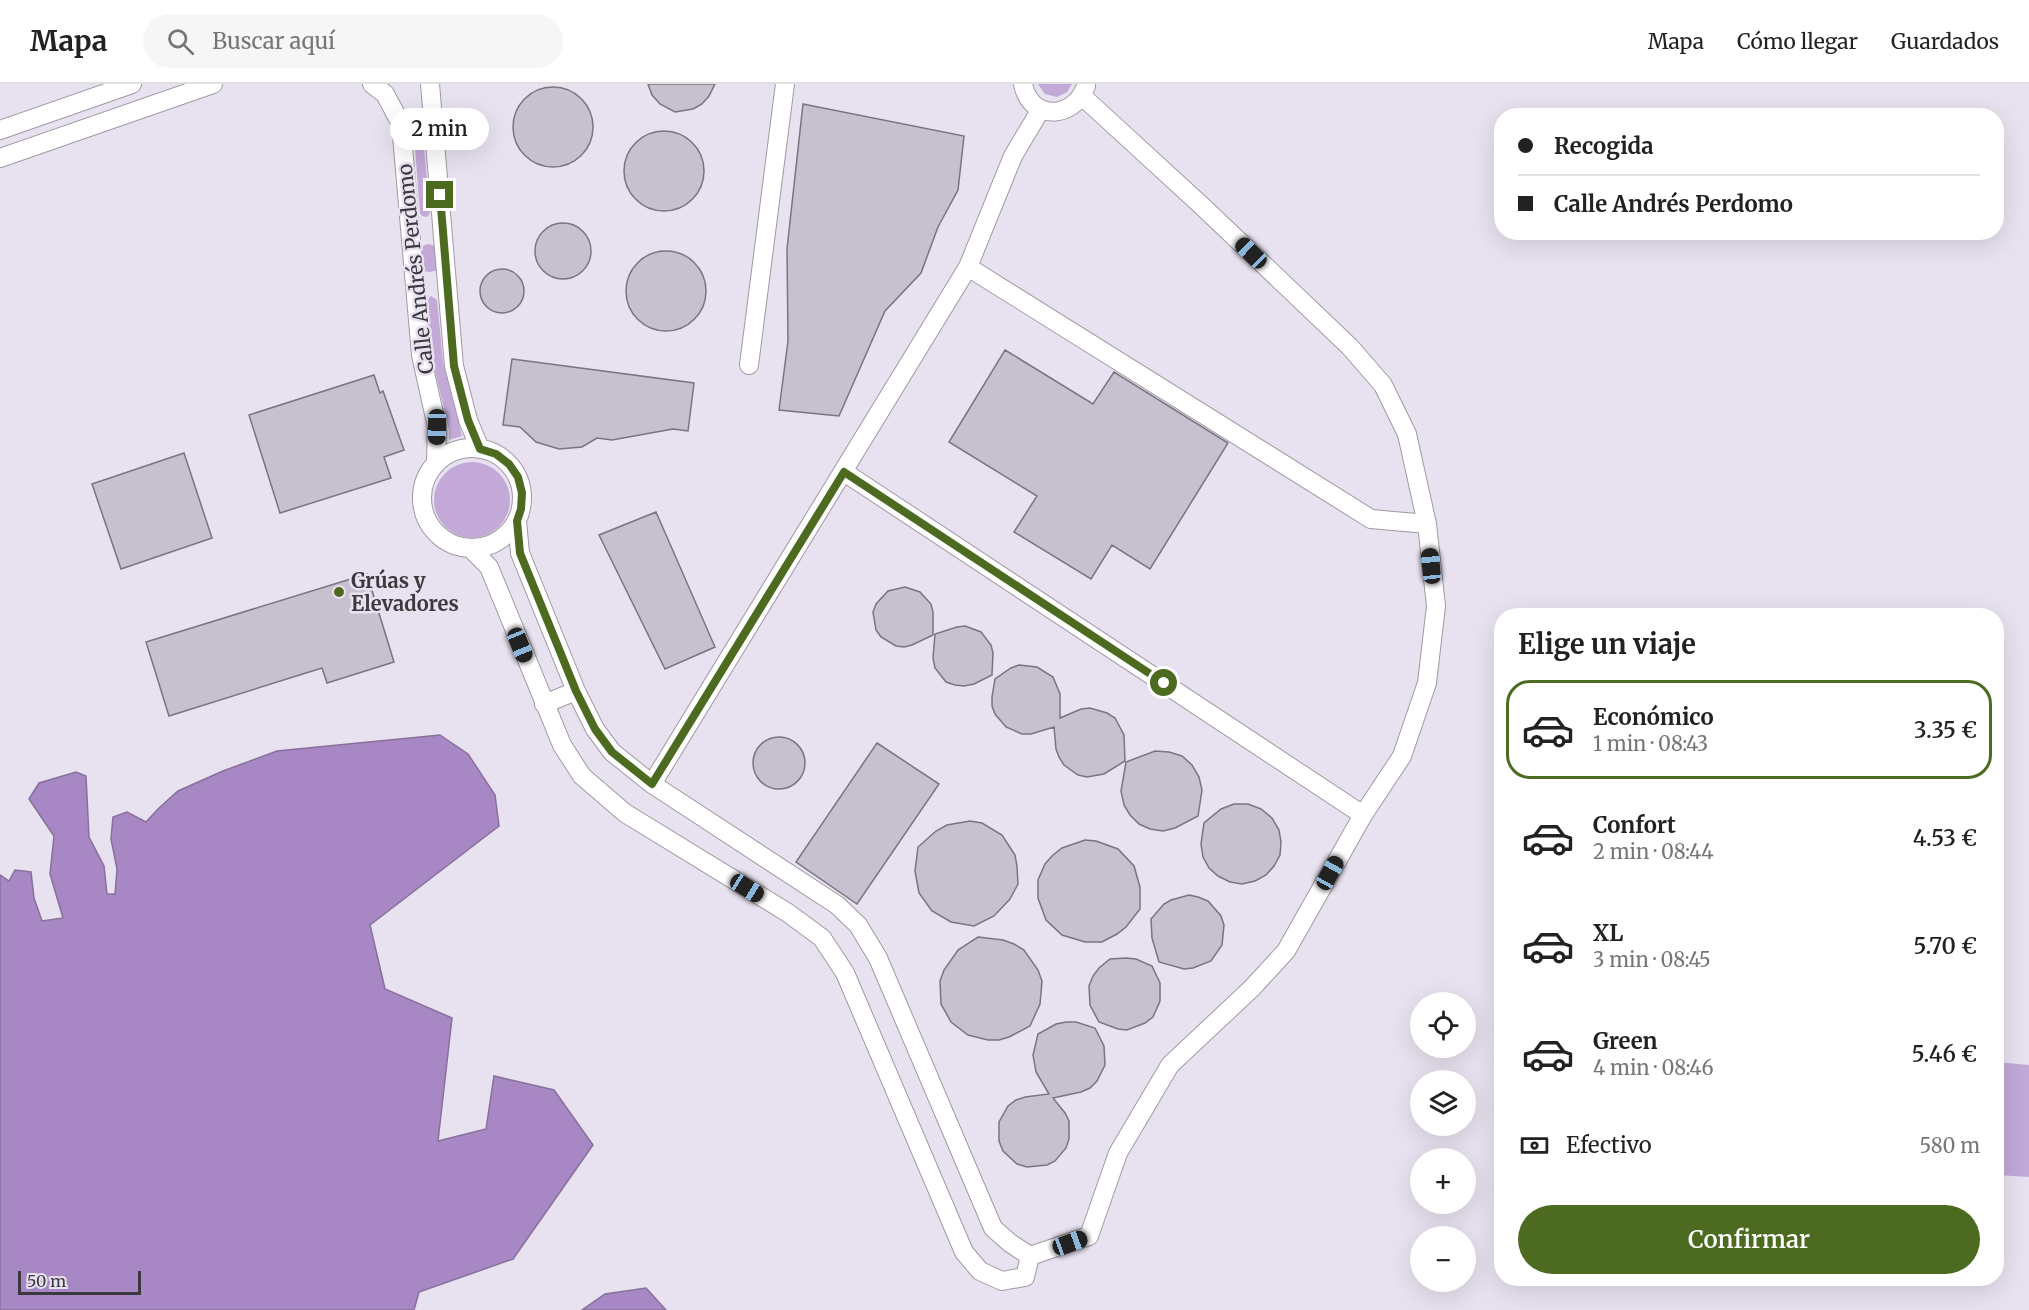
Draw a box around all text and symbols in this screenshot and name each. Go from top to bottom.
search box [143,14,563,68]
text: Mapa [30,23,107,59]
icon: search [164,25,197,58]
text: Buscar aquí [212,27,335,55]
text: Mapa [1648,28,1704,55]
text: Cómo llegar [1737,28,1858,55]
text: Guardados [1891,28,1999,55]
callout: 2 min [390,108,490,150]
text: 2 min [411,116,468,141]
text: Recogida [1554,132,1654,160]
street label: Calle Andrés Perdomo [391,162,438,375]
route end [426,181,453,208]
text: Calle Andrés Perdomo [1554,190,1793,218]
car [1232,234,1270,272]
car [428,409,446,445]
car [1420,547,1442,585]
place label: Grúas y Elevadores [351,568,459,616]
marker: Grúas y Elevadores [332,585,346,599]
car [505,625,535,665]
text: Elige un viaje [1518,627,1696,661]
route start [1150,669,1177,696]
icon: car [1521,703,1575,757]
text: Económico [1593,703,1714,731]
text: 3.35 € [1914,716,1977,744]
text: 1 min · 08:43 [1593,731,1708,756]
icon: car [1521,811,1575,865]
text: Confort [1593,811,1676,839]
text: 4.53 € [1913,824,1977,852]
text: 2 min · 08:44 [1593,839,1714,864]
car [1313,853,1347,893]
car [727,871,767,905]
icon: car [1521,919,1575,973]
text: XL [1593,919,1623,947]
text: 5.70 € [1913,932,1977,960]
text: 3 min · 08:45 [1593,947,1711,972]
map controls [1410,992,1476,1292]
button: locate [1410,992,1476,1058]
icon: car [1521,1027,1575,1081]
text: Green [1593,1027,1657,1055]
text: 5.46 € [1912,1040,1977,1068]
text: 4 min · 08:46 [1593,1055,1714,1080]
button: layers [1410,1070,1476,1136]
icon: cash [1518,1129,1551,1162]
text: Efectivo [1566,1131,1652,1159]
text: 580 m [1919,1133,1980,1158]
button: + [1410,1148,1476,1214]
button: Confirmar [1518,1205,1980,1274]
button: − [1410,1226,1476,1292]
car [1050,1228,1090,1258]
scale bar [18,1268,141,1296]
text: 50 m [27,1271,66,1291]

